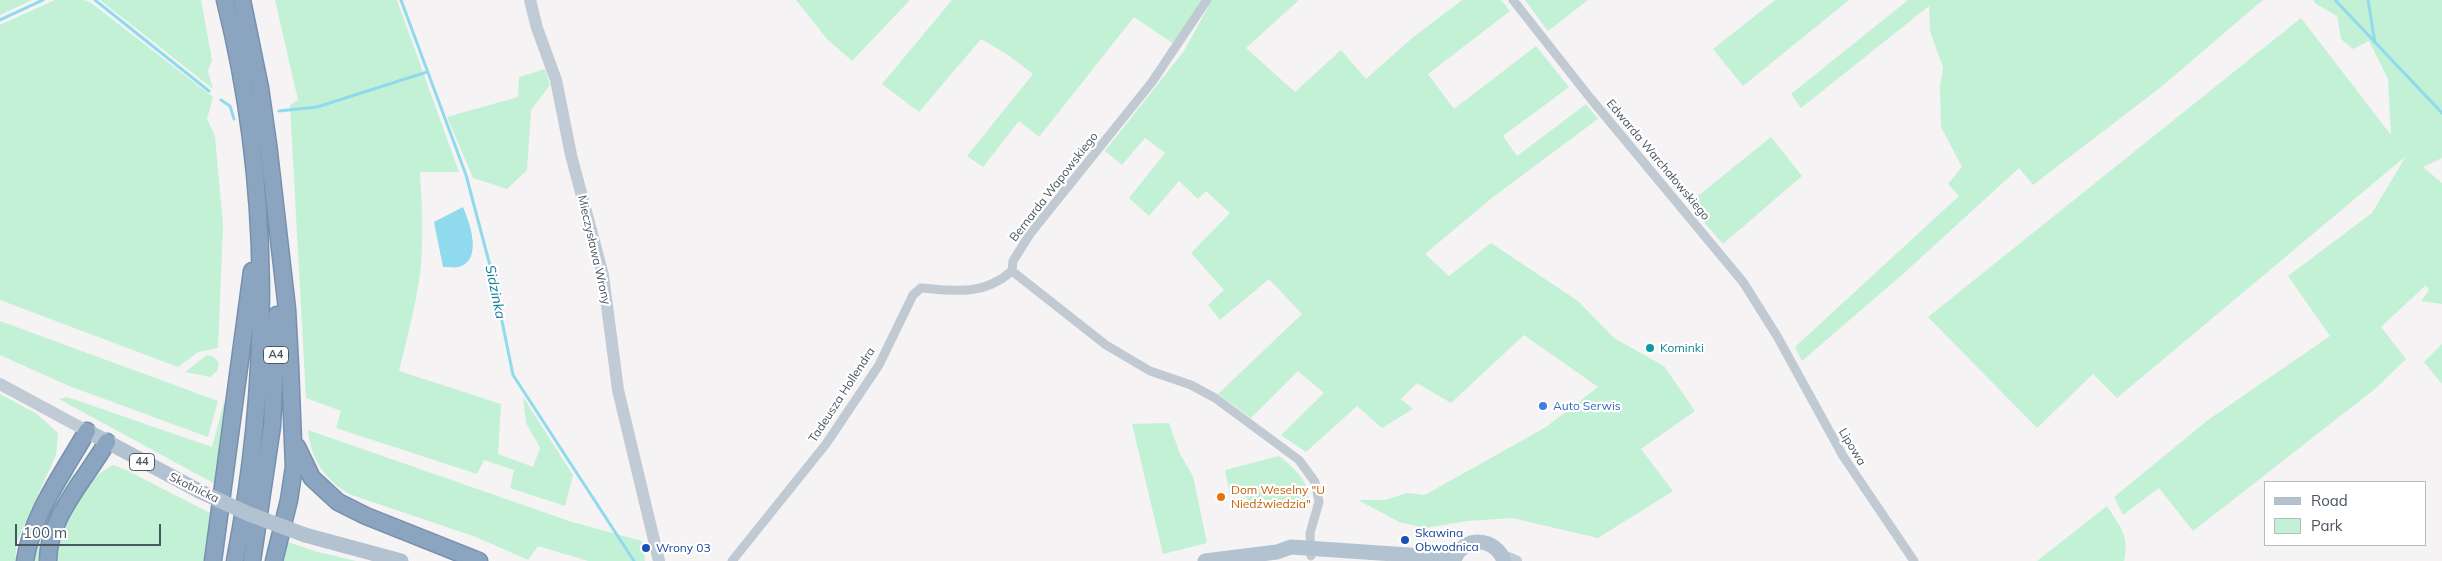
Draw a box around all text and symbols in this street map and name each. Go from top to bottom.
street label: Edwarda Warchałowskiego [1603,97,1713,223]
street label: Bernarda Wapowskiego [1007,129,1101,245]
street label: Mieczysława Wrony [574,194,614,306]
water label: Sidzinka [481,263,509,321]
place label: Kominki [1660,341,1704,355]
marker: Kominki [1644,342,1656,354]
street label: Tadeusza Hollendra [806,345,878,445]
road number: A4 [264,346,288,364]
place label: Auto Serwis [1553,399,1621,413]
marker: Auto Serwis [1537,400,1549,412]
street label: Lipowa [1835,426,1869,468]
road number: 44 [130,454,154,471]
street label: Skotnicka [167,470,221,506]
legend [2264,481,2427,546]
place label: Dom Weselny "U Niedźwiedzia" [1231,483,1325,511]
marker: Dom Weselny "U Niedźwiedzia" [1215,491,1227,503]
text: Road [2311,491,2348,510]
scale bar [18,514,164,546]
text: Park [2311,516,2343,535]
text: 100 m [23,523,67,542]
place label: Skawina Obwodnica [1415,526,1479,554]
marker: Skawina Obwodnica [1399,534,1411,546]
place label: Wrony 03 [656,541,711,555]
marker: Wrony 03 [640,542,652,554]

